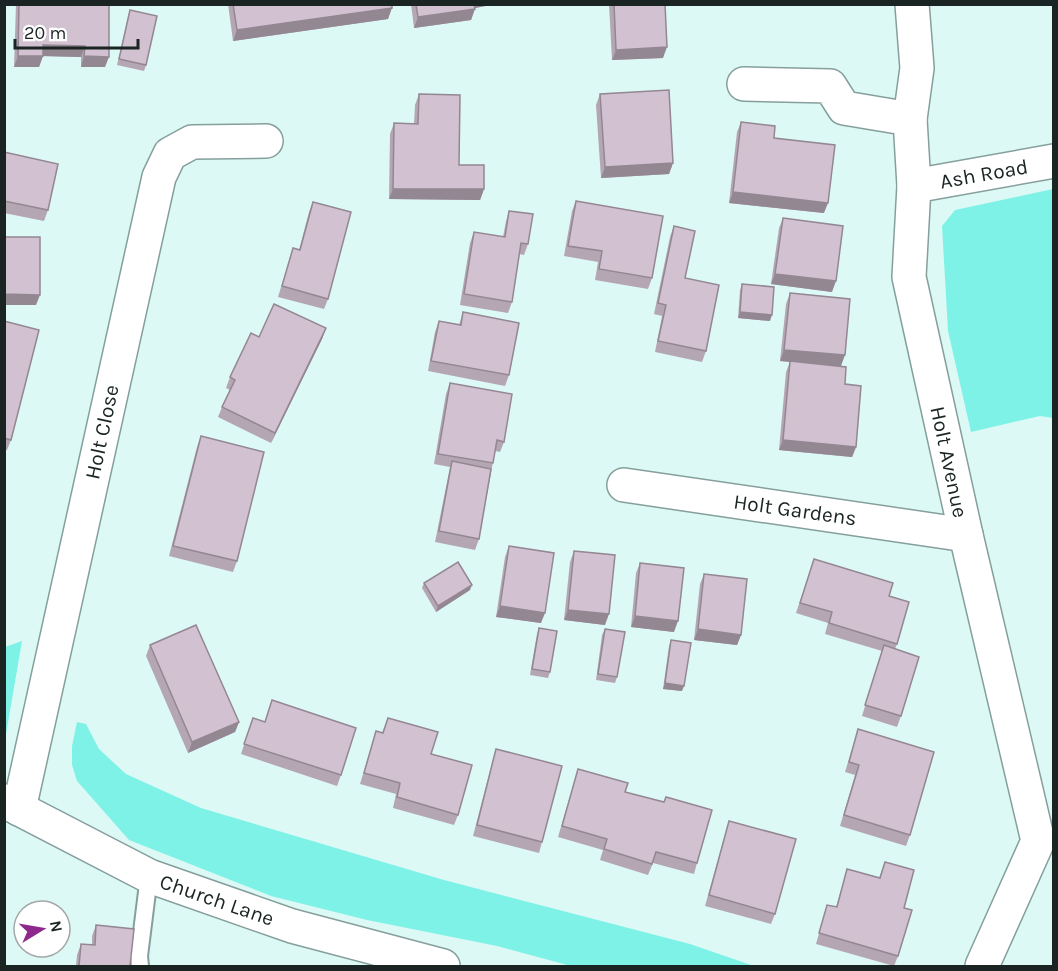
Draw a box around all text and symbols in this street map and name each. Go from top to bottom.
scale bar [15,12,138,50]
text: 20 m [24,22,66,44]
street label: Ash Road [938,154,1030,194]
street label: Holt Close [80,382,124,482]
street label: Holt Avenue [925,404,973,520]
street label: Holt Gardens [732,489,858,531]
street label: Church Lane [157,869,277,931]
north arrow [12,899,72,959]
text: N [46,919,67,934]

